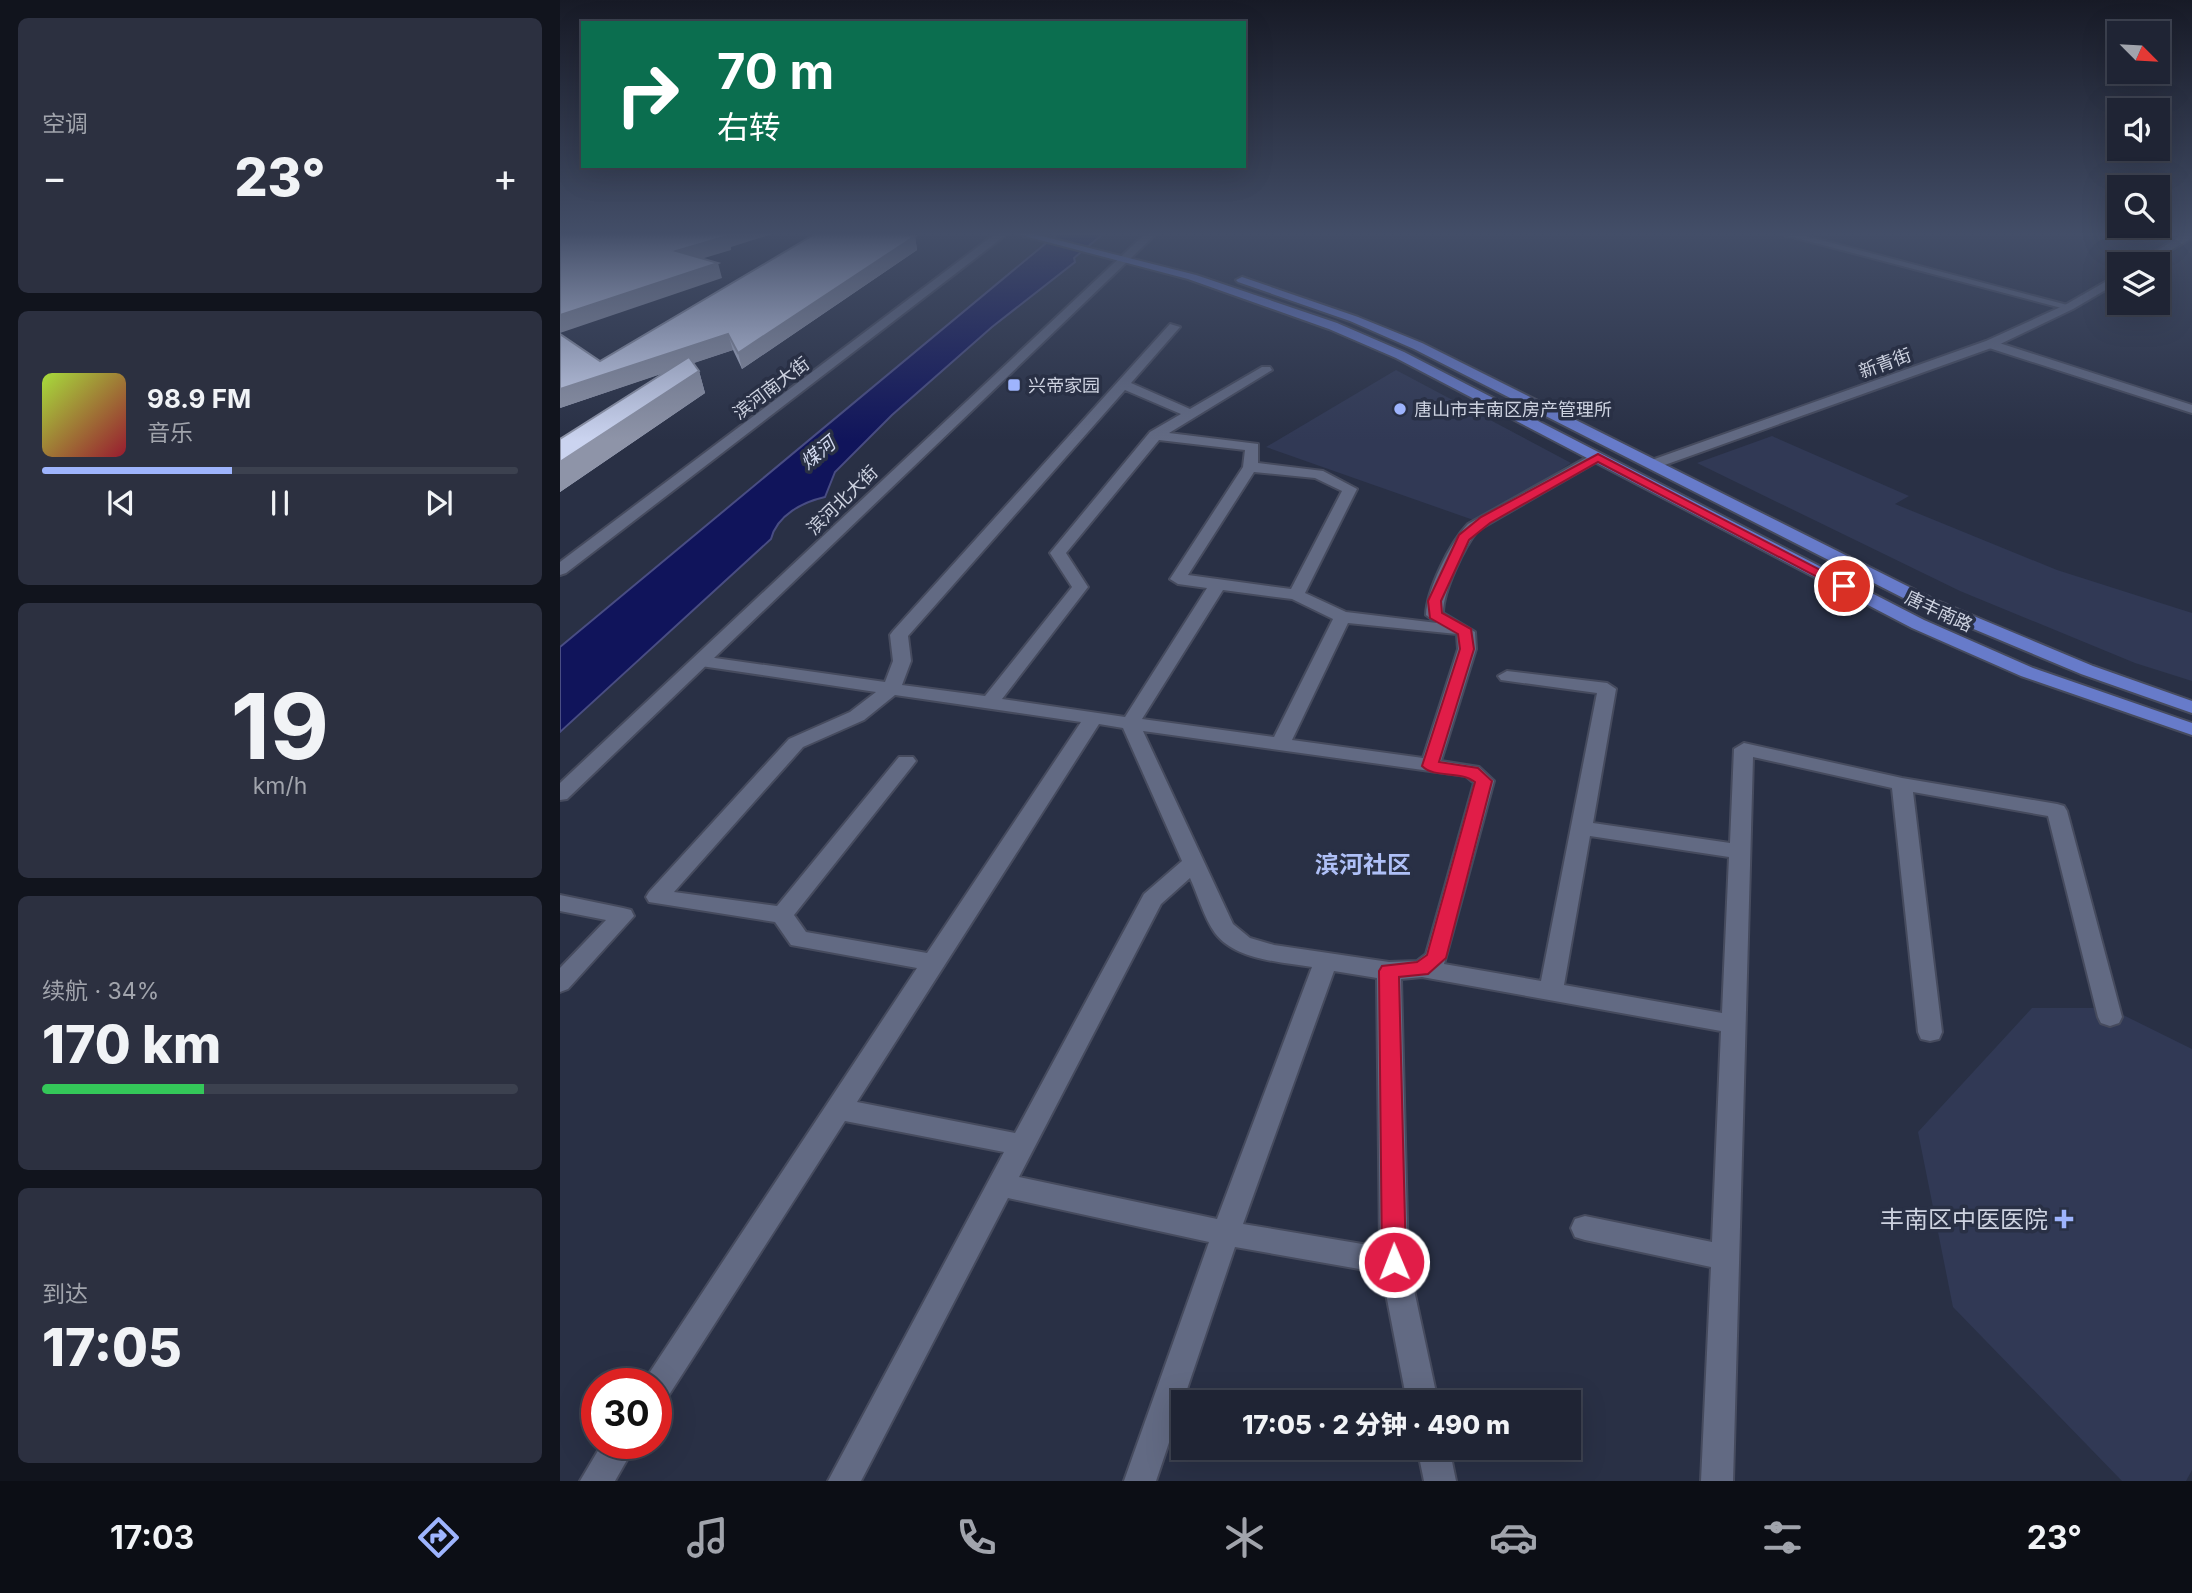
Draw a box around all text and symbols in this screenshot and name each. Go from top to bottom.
north arrow [2107,21,2170,84]
map controls [2107,21,2170,315]
text: 70 m [717,42,834,101]
icon: right [602,49,693,140]
button: sound [2107,98,2170,161]
text: 右转 [717,108,781,147]
text: 空调 [42,110,88,138]
text: 23° [234,146,326,209]
text: − [42,154,67,200]
text: + [493,154,518,200]
button: search [2107,175,2170,238]
button: layers [2107,252,2170,315]
street label: 新青街 [1856,344,1914,382]
street label: 滨河南大街 [729,353,813,423]
place label: 兴帝家园 [1028,375,1100,396]
marker: 兴帝家园 [1006,377,1022,393]
text: 98.9 FM [147,383,251,414]
place label: 唐山市丰南区房产管理所 [1414,399,1612,420]
marker: 唐山市丰南区房产管理所 [1392,401,1408,417]
text: 音乐 [147,419,193,447]
water label: 煤河 [796,429,843,474]
street label: 滨河北大街 [802,461,882,539]
icon: previous [102,484,140,522]
icon: pause [261,484,299,522]
icon: next [420,484,458,522]
pin [1814,556,1874,616]
icon: arrive [1825,567,1863,605]
street label: 唐丰南路 [1902,586,1976,636]
text: 19 [231,671,329,781]
text: km/h [253,772,307,800]
district label: 滨河社区 [1315,850,1411,879]
text: 续航 · 34% [42,977,159,1005]
text: 170 km [42,1013,221,1076]
place label: 丰南区中医医院 [1880,1205,2048,1234]
marker: 丰南区中医医院 [2054,1209,2074,1229]
position arrow [1357,1225,1431,1299]
text: 到达 [42,1280,88,1308]
text: 17:05 [42,1316,182,1379]
speed limit sign: 30 [581,1368,672,1459]
text: 17:05 · 2 分钟 · 490 m [1242,1409,1510,1440]
icon: directions [414,1513,463,1562]
icon: music [683,1513,732,1562]
icon: phone [952,1513,1001,1562]
icon: climate [1220,1513,1269,1562]
icon: car [1489,1513,1538,1562]
icon: filters [1758,1513,1807,1562]
text: 17:03 [110,1518,194,1557]
text: 23° [2027,1518,2082,1557]

